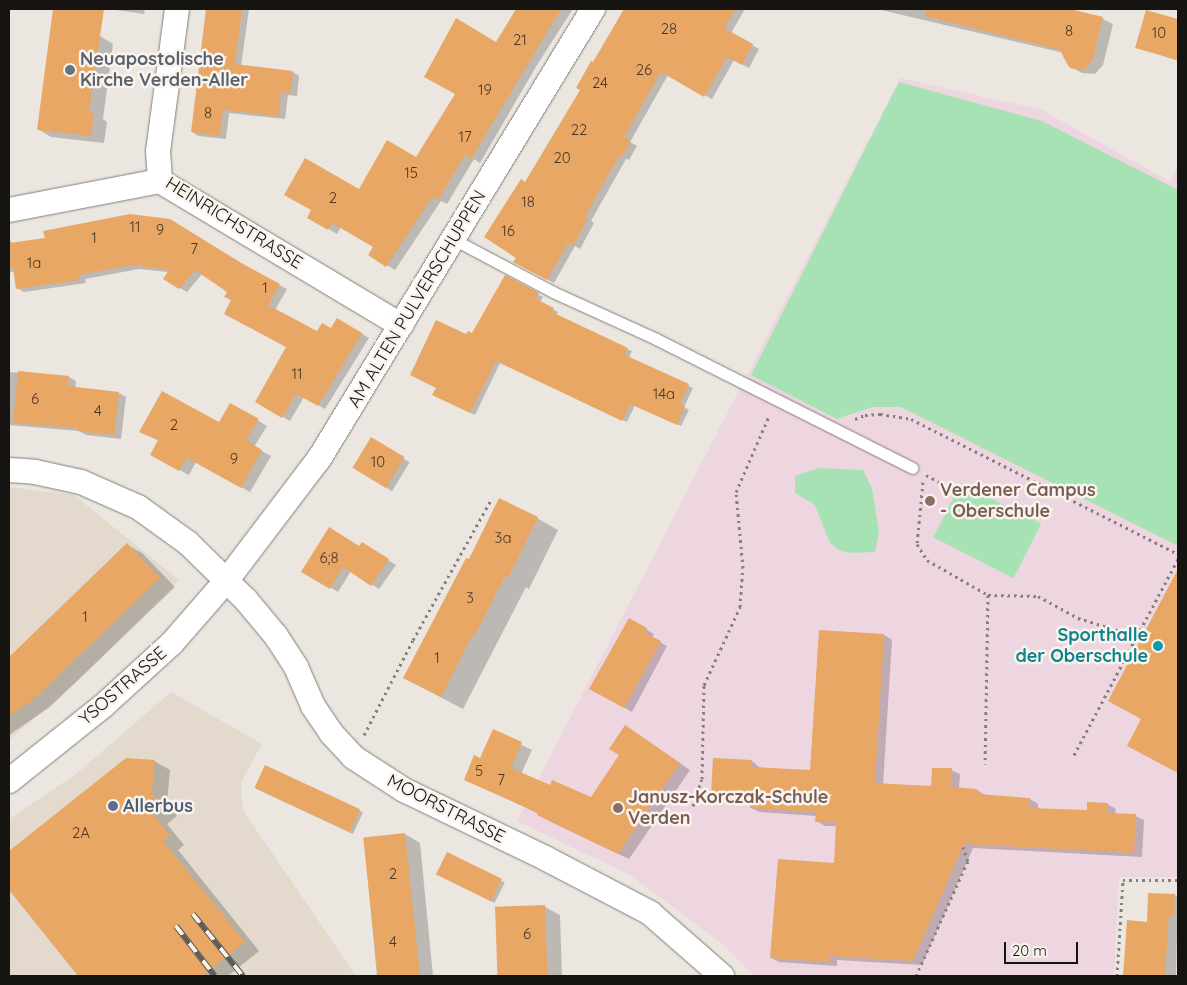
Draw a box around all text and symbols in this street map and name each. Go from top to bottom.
house number: 28 [661,20,677,38]
house number: 8 [1065,22,1073,40]
house number: 10 [1152,24,1166,42]
house number: 21 [513,31,527,49]
place label: Neuapostolische Kirche Verden-Aller [80,49,248,92]
house number: 26 [636,61,652,79]
marker: Neuapostolische Kirche Verden-Aller [64,64,76,76]
house number: 24 [592,74,608,92]
house number: 19 [478,81,492,99]
house number: 8 [204,104,212,122]
house number: 22 [571,121,587,139]
house number: 17 [458,128,472,146]
house number: 20 [553,149,571,167]
house number: 15 [404,164,418,182]
street label: HEINRICHSTRASSE [162,172,306,274]
street label: AM ALTEN PULVERSCHUPPEN [343,186,491,412]
house number: 2 [329,189,337,207]
house number: 18 [521,193,535,211]
house number: 11 [129,218,141,236]
house number: 9 [156,221,164,239]
house number: 16 [501,222,515,240]
house number: 1 [91,229,97,247]
house number: 7 [190,240,198,258]
house number: 1a [27,254,41,272]
house number: 1 [262,279,268,297]
house number: 11 [291,365,303,383]
house number: 14a [653,385,675,403]
house number: 6 [31,390,39,408]
house number: 4 [94,402,102,420]
house number: 2 [170,416,178,434]
house number: 9 [230,450,238,468]
house number: 10 [371,453,385,471]
place label: Verdener Campus - Oberschule [940,480,1096,522]
marker: Verdener Campus - Oberschule [924,495,936,507]
house number: 3a [495,529,511,547]
house number: 6;8 [319,549,339,567]
house number: 3 [466,589,474,607]
house number: 1 [82,608,88,626]
place label: Sporthalle der Oberschule [1015,625,1148,668]
marker: Sporthalle der Oberschule [1152,640,1164,652]
street label: YSOSTRASSE [75,642,171,730]
house number: 1 [434,649,440,667]
house number: 5 [475,762,483,780]
street label: MOORSTRASSE [383,770,509,848]
house number: 7 [497,771,505,789]
place label: Janusz-Korczak-Schule Verden [628,787,828,830]
place label: Allerbus [123,795,193,817]
marker: Allerbus [107,800,119,812]
marker: Janusz-Korczak-Schule Verden [612,802,624,814]
house number: 2A [72,824,90,842]
house number: 2 [389,865,397,883]
house number: 6 [523,925,531,943]
scale bar [1007,932,1081,964]
house number: 4 [389,933,397,951]
text: 20 m [1012,941,1047,960]

